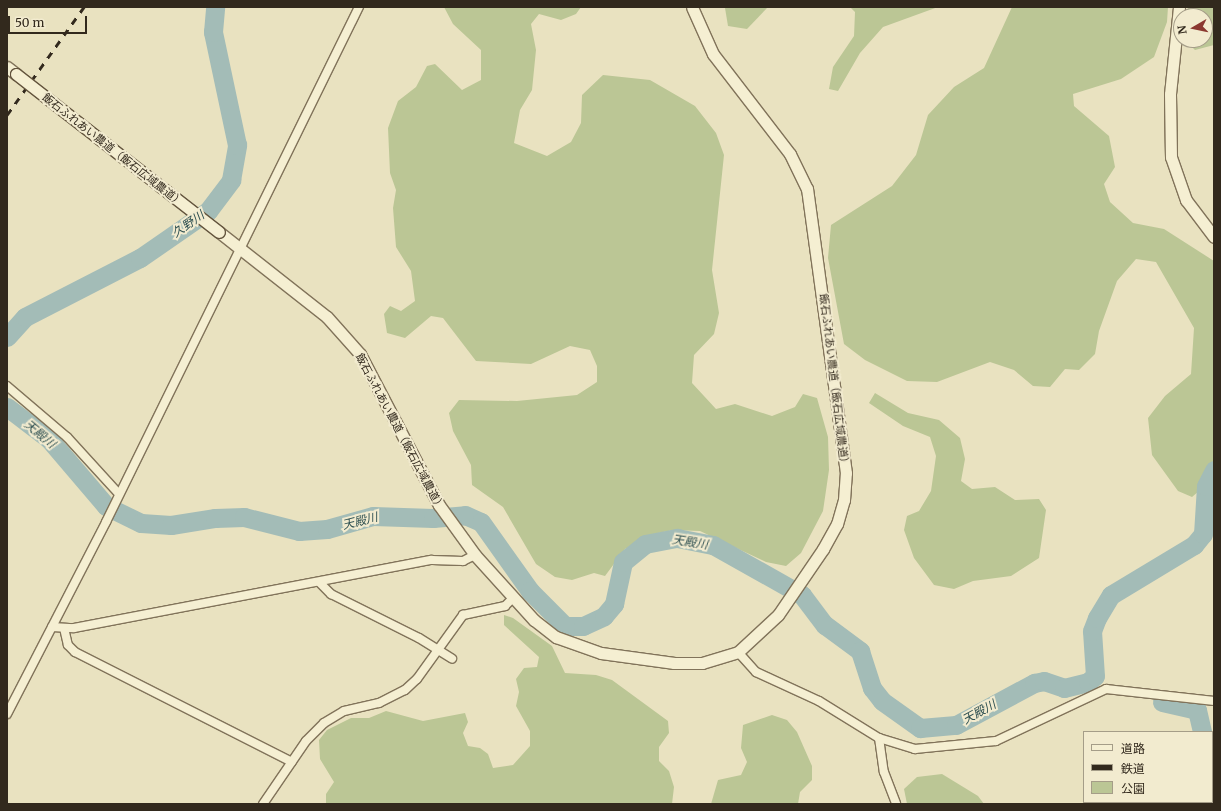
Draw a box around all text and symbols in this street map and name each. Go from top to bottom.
scale bar [10,8,89,34]
north arrow [1173,8,1213,48]
text: 50 m [15,15,44,30]
text: N [1175,24,1190,35]
street label: 飯石ふれあい農道（飯石広域農道） [40,91,186,209]
water label: 久野川 [169,208,207,240]
street label: 飯石ふれあい農道（飯石広域農道） [817,293,851,469]
street label: 飯石ふれあい農道（飯石広域農道） [353,351,447,513]
water label: 天殿川 [22,417,58,451]
water label: 天殿川 [341,510,379,532]
water label: 天殿川 [671,532,709,552]
water label: 天殿川 [960,697,998,727]
legend [1083,731,1213,803]
text: 道路 [1121,741,1145,756]
text: 鉄道 [1121,761,1145,776]
text: 公園 [1121,781,1145,796]

